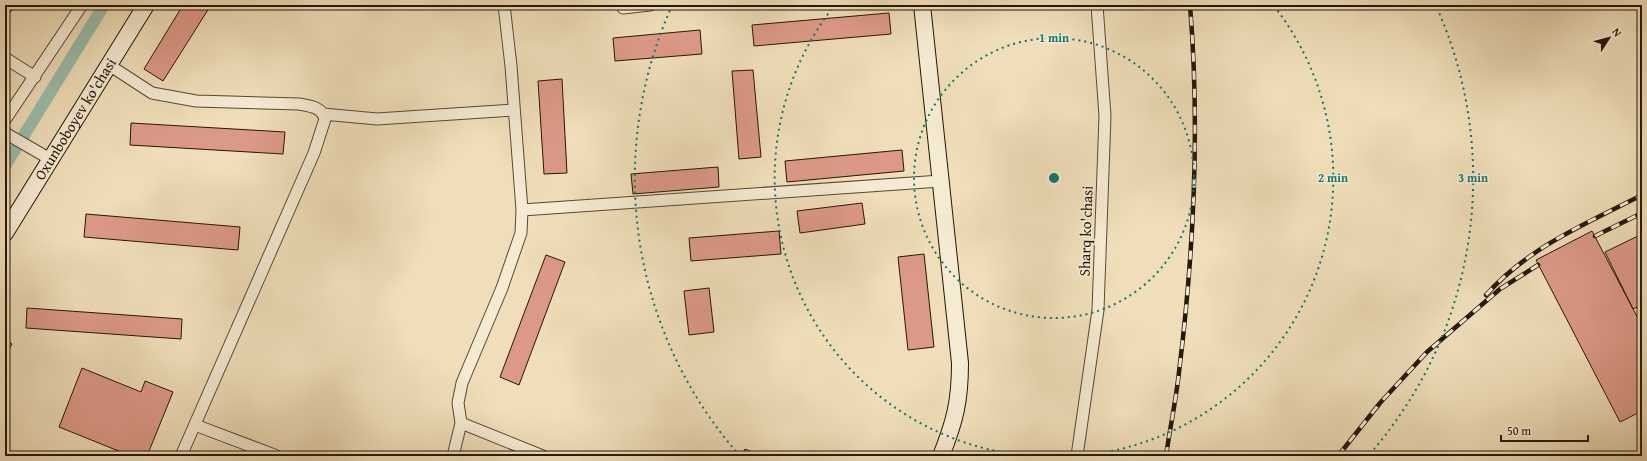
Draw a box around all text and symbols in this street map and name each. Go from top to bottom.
north arrow [1589,18,1629,58]
text: N [1608,24,1626,40]
text: 1 min [1039,29,1069,46]
street label: Oxunboboyev ko'chasi [29,54,121,184]
text: 2 min [1318,169,1348,186]
text: 3 min [1458,169,1488,186]
centre of rings [1047,171,1061,185]
street label: Sharq ko'chasi [1073,185,1098,277]
scale bar [1501,417,1588,443]
text: 50 m [1507,422,1531,439]

